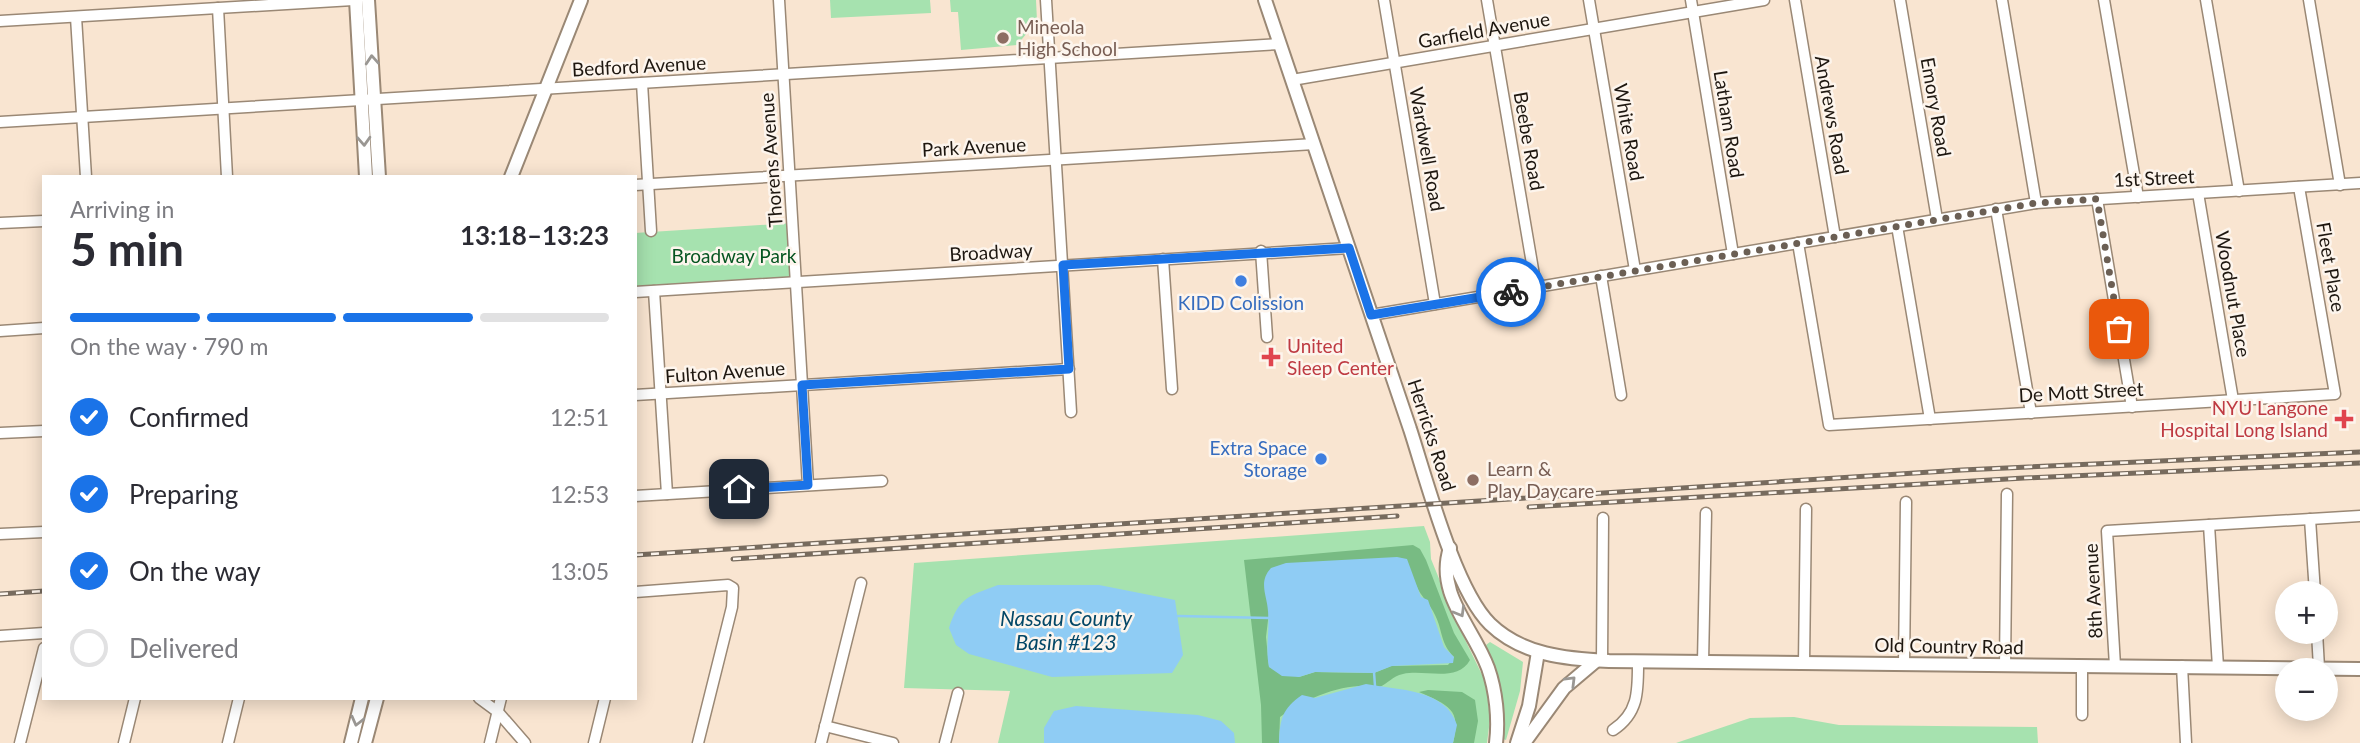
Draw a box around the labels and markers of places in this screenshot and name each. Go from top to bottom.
place label: Mineola High School [1017,15,1117,60]
marker: Mineola High School [995,30,1011,46]
marker: KIDD Colission [1233,273,1249,289]
place label: KIDD Colission [1178,291,1304,314]
pin [2089,299,2149,359]
place label: United Sleep Center [1287,334,1394,379]
marker: United Sleep Center [1261,347,1281,367]
place label: NYU Langone Hospital Long Island [2160,396,2328,441]
marker: NYU Langone Hospital Long Island [2334,409,2354,429]
place label: Extra Space Storage [1210,436,1307,481]
marker: Extra Space Storage [1313,451,1329,467]
place label: Learn & Play Daycare [1487,457,1594,502]
pin [709,459,769,519]
marker: Learn & Play Daycare [1465,472,1481,488]

